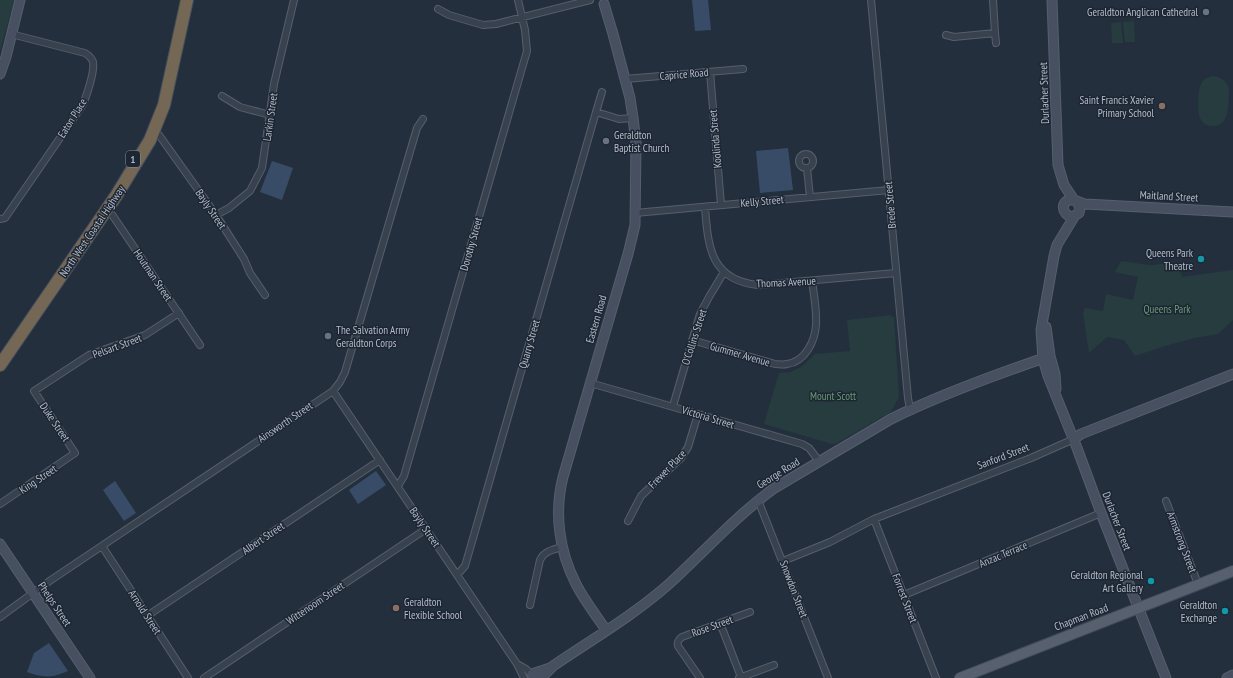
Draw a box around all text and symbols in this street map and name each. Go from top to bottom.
place label: Geraldton Anglican Cathedral [1087,5,1198,19]
marker: Geraldton Anglican Cathedral [1201,7,1211,17]
street label: Durlacher Street [1036,62,1052,124]
street label: Caprice Road [659,65,709,83]
street label: Larkin Street [260,92,280,142]
place label: Saint Francis Xavier Primary School [1080,93,1154,120]
street label: Eaton Place [54,95,90,140]
marker: Saint Francis Xavier Primary School [1157,101,1167,111]
street label: Koolinda Street [705,109,725,169]
place label: Geraldton Baptist Church [614,128,669,155]
marker: Geraldton Baptist Church [601,136,611,146]
road number: 1 [126,151,140,167]
street label: Brede Street [881,181,899,229]
street label: North West Coastal Highway [56,182,128,279]
street label: Bayly Street [193,186,229,232]
street label: Maitland Street [1139,187,1199,205]
street label: Kelly Street [740,192,784,210]
street label: Dorothy Street [457,216,485,272]
street label: Houtman Street [130,246,176,304]
place label: Queens Park Theatre [1146,246,1194,273]
marker: Queens Park Theatre [1196,254,1206,264]
street label: Thomas Avenue [756,273,817,291]
street label: Eastern Road [582,293,610,345]
park label: Queens Park [1143,302,1191,316]
street label: O'Collins Street [678,307,710,367]
street label: Quarry Street [515,318,543,370]
place label: The Salvation Army Geraldton Corps [336,323,410,350]
street label: Pelsart Street [91,331,143,361]
marker: The Salvation Army Geraldton Corps [323,331,333,341]
street label: Gummer Avenue [708,339,772,369]
park label: Mount Scott [810,389,856,403]
street label: Ainsworth Street [255,398,315,446]
street label: Duke Street [37,400,73,444]
street label: Victoria Street [679,402,736,432]
street label: Sanford Street [975,440,1031,472]
street label: Frewer Place [645,446,689,491]
street label: George Road [754,454,802,492]
street label: King Street [16,461,60,497]
street label: Durlacher Street [1099,490,1135,552]
street label: Bayly Street [407,504,443,550]
street label: Armstrong Street [1164,509,1200,575]
street label: Albert Street [239,519,287,557]
street label: Anzac Terrace [977,537,1030,570]
street label: Snowdon Street [777,558,811,620]
place label: Geraldton Regional Art Gallery [1070,568,1144,595]
street label: Forrest Street [889,571,921,625]
marker: Geraldton Regional Art Gallery [1146,576,1156,586]
street label: Wittenoom Street [283,578,347,628]
street label: Phelps Street [35,579,75,629]
street label: Arnold Street [125,587,165,637]
place label: Geraldton Flexible School [404,595,463,622]
place label: Geraldton Exchange [1180,598,1217,625]
street label: Chapman Road [1052,600,1110,634]
marker: Geraldton Flexible School [391,603,401,613]
marker: Geraldton Exchange [1220,606,1230,616]
street label: Rose Street [689,612,735,640]

